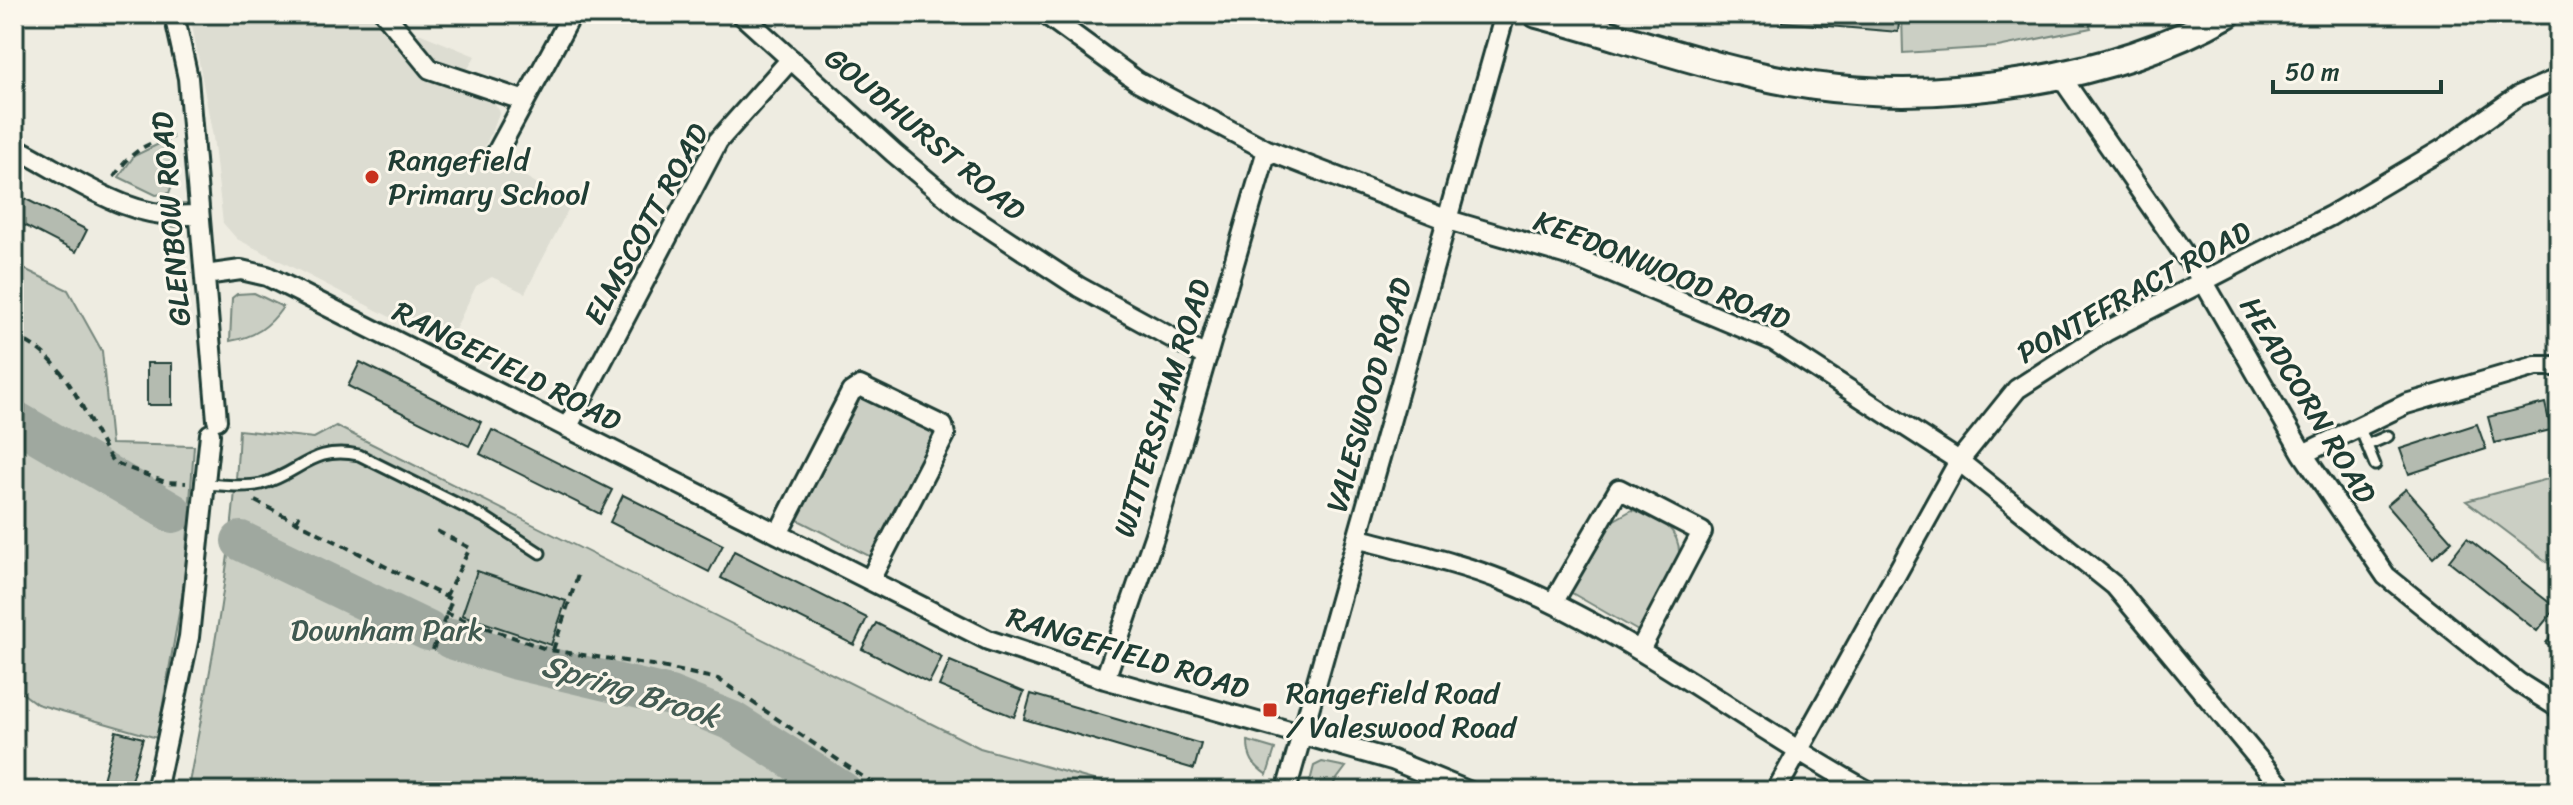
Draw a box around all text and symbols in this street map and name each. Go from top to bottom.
street label: GOUDHURST ROAD [812,33,1038,235]
scale bar [2273,44,2441,94]
text: 50 m [2285,51,2340,93]
street label: GLENBOW ROAD [135,110,207,328]
street label: ELMSCOTT ROAD [568,113,724,335]
place label: Rangefield Primary School [388,133,591,221]
marker: Rangefield Primary School [363,168,381,186]
street label: KEEDONWOOD ROAD [1525,194,1799,346]
street label: PONTEFRACT ROAD [2006,205,2262,379]
street label: VALESWOOD ROAD [1310,271,1428,519]
street label: WITTERSHAM ROAD [1097,272,1227,544]
street label: RANGEFIELD ROAD [383,285,631,447]
street label: HEADCORN ROAD [2224,286,2392,514]
street label: RANGEFIELD ROAD [1000,590,1256,716]
park label: Downham Park [290,603,484,657]
water label: Spring Brook [535,637,729,746]
place label: Rangefield Road / Valeswood Road [1286,666,1518,754]
marker: Rangefield Road / Valeswood Road [1261,701,1279,719]

